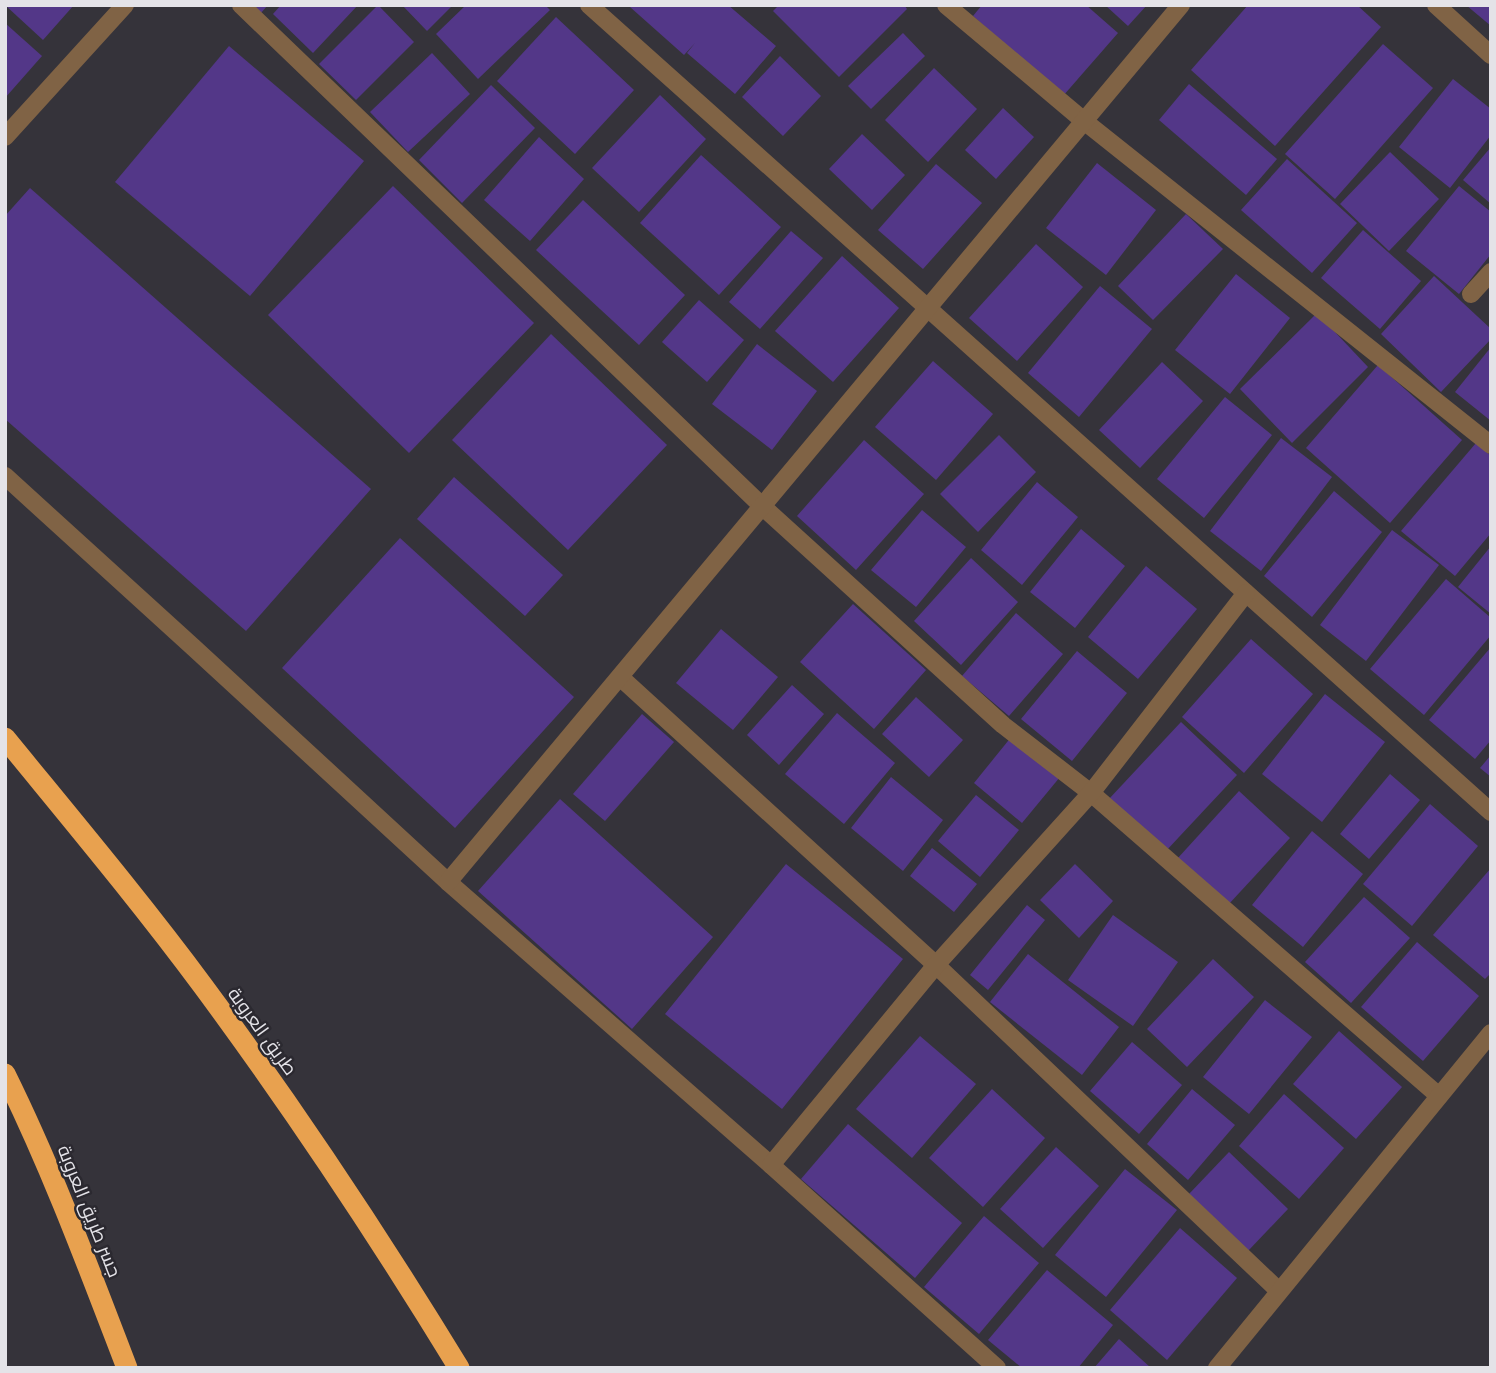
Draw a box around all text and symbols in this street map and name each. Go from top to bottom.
street label: طريق العروبة [222,983,302,1080]
street label: جسر طريق العروبة [52,1142,126,1281]

